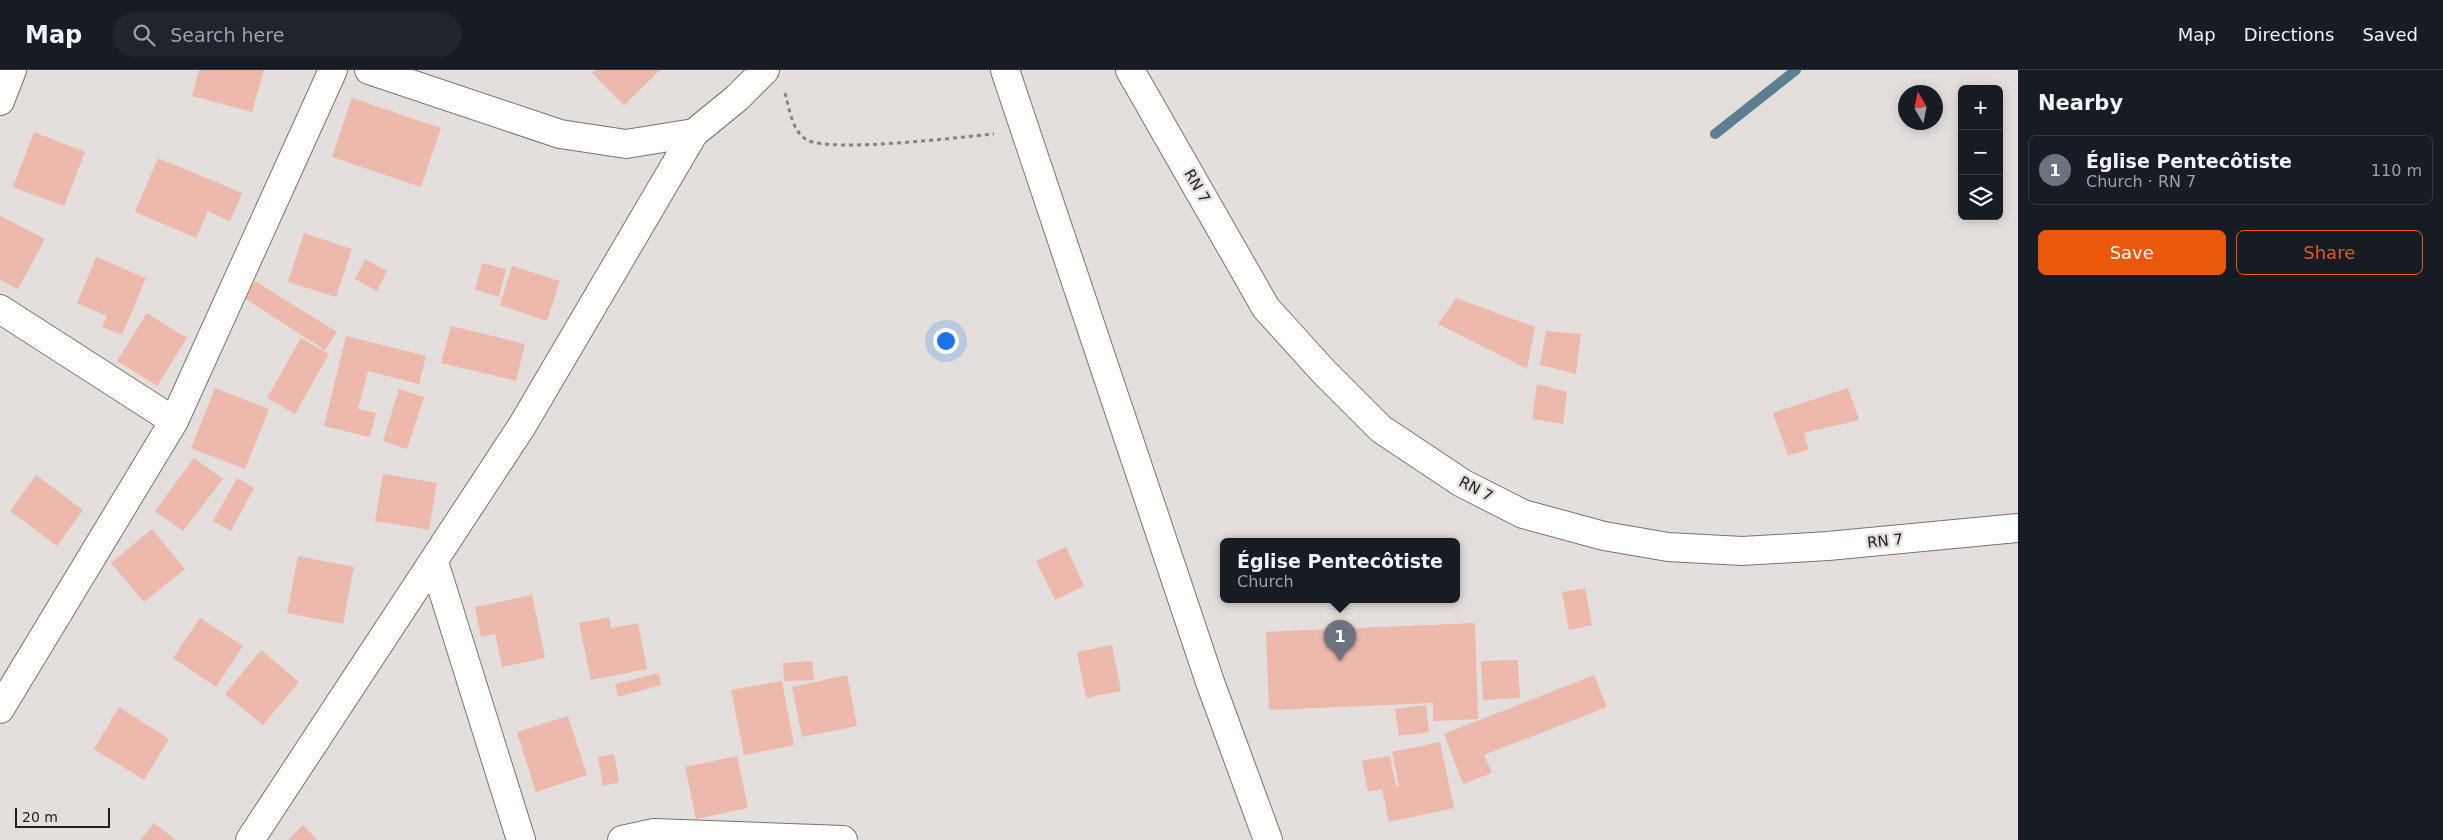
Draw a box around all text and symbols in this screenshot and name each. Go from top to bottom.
search box [112,12,462,57]
text: Map [25,21,82,49]
icon: search [130,21,158,49]
text: Search here [170,24,284,46]
text: Map [2178,24,2216,45]
text: Directions [2244,24,2334,45]
text: Saved [2362,24,2418,45]
north arrow [1898,85,1943,130]
map controls [1958,85,2003,220]
button: + [1958,85,2003,130]
text: Nearby [2038,91,2123,115]
button: − [1958,130,2003,175]
text: Église Pentecôtiste [2086,150,2292,172]
text: 1 [2049,161,2061,180]
text: 110 m [2371,161,2422,180]
street label: RN 7 [1180,166,1214,206]
text: Church · RN 7 [2086,172,2196,191]
button: layers [1958,175,2003,220]
button: Save [2038,230,2226,275]
button: Share [2236,230,2423,275]
your location [933,328,959,354]
street label: RN 7 [1456,473,1496,505]
street label: RN 7 [1866,530,1904,552]
popup [1220,538,1460,603]
text: Église Pentecôtiste [1237,550,1443,572]
text: Church [1237,572,1294,591]
pin: 1 [1324,620,1356,661]
scale bar [15,805,110,828]
text: 20 m [22,809,58,825]

